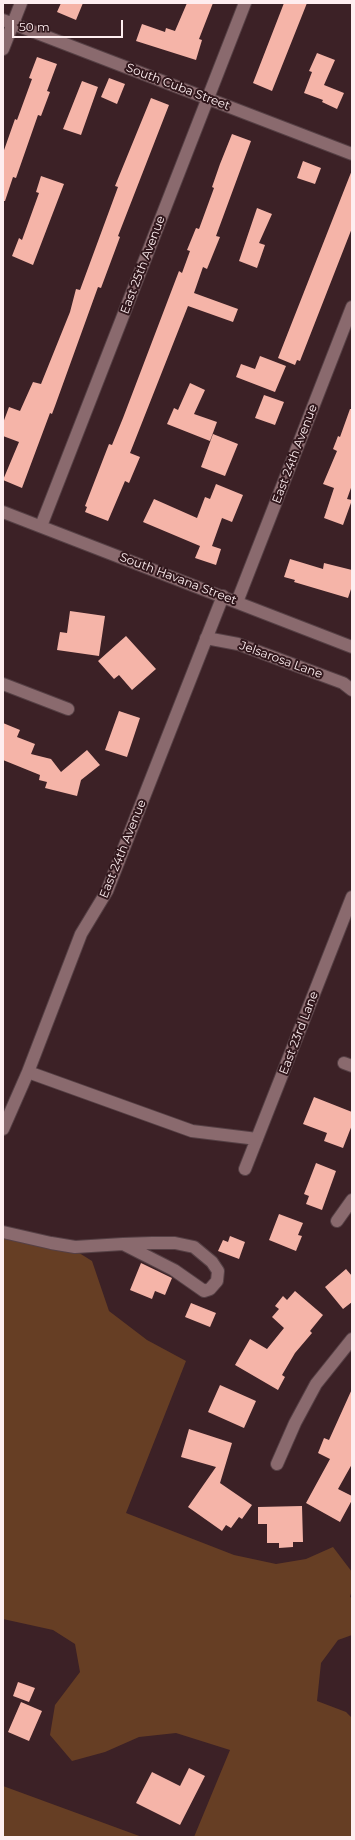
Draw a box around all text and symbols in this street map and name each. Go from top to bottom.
scale bar [14,12,125,38]
text: 50 m [19,19,50,34]
street label: South Cuba Street [124,61,232,113]
street label: East 25th Avenue [118,214,168,316]
street label: East 24th Avenue [270,403,320,505]
street label: South Havana Street [118,550,238,608]
street label: Jelsarosa Lane [238,638,324,682]
street label: East 24th Avenue [97,798,149,900]
street label: East 23rd Lane [277,989,321,1077]

